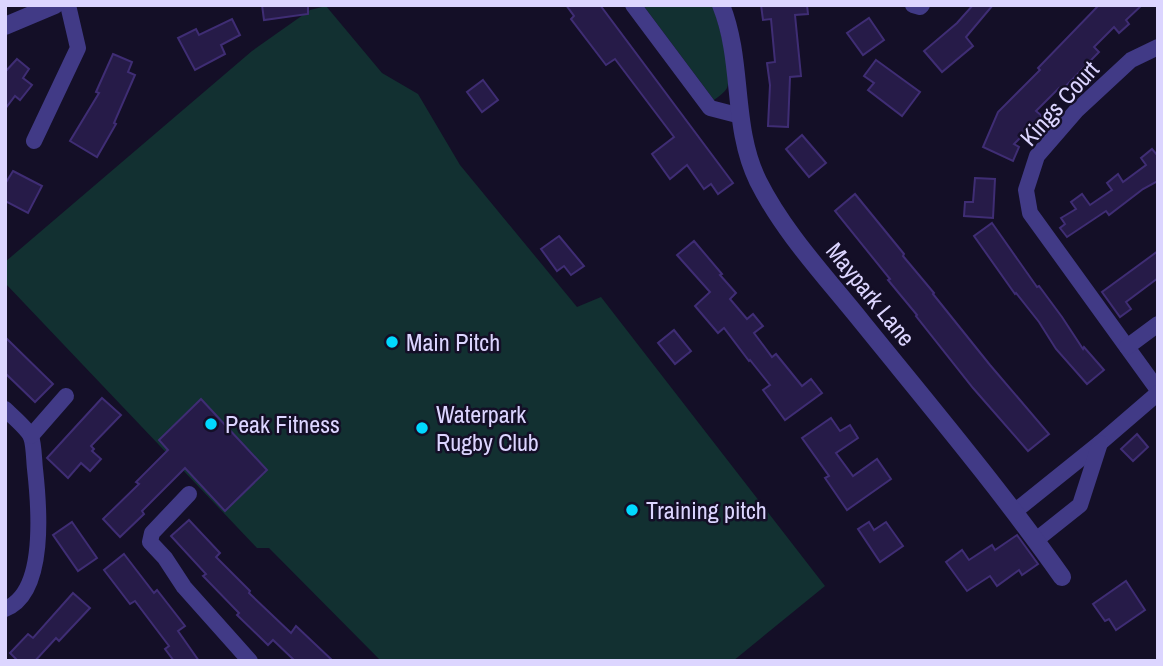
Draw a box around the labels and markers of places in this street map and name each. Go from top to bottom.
place label: Main Pitch [406,326,500,358]
marker: Main Pitch [384,334,400,350]
place label: Waterpark Rugby Club [436,398,539,458]
place label: Peak Fitness [225,408,340,440]
marker: Peak Fitness [203,416,219,432]
marker: Waterpark Rugby Club [414,420,430,436]
place label: Training pitch [646,494,767,526]
marker: Training pitch [624,502,640,518]

